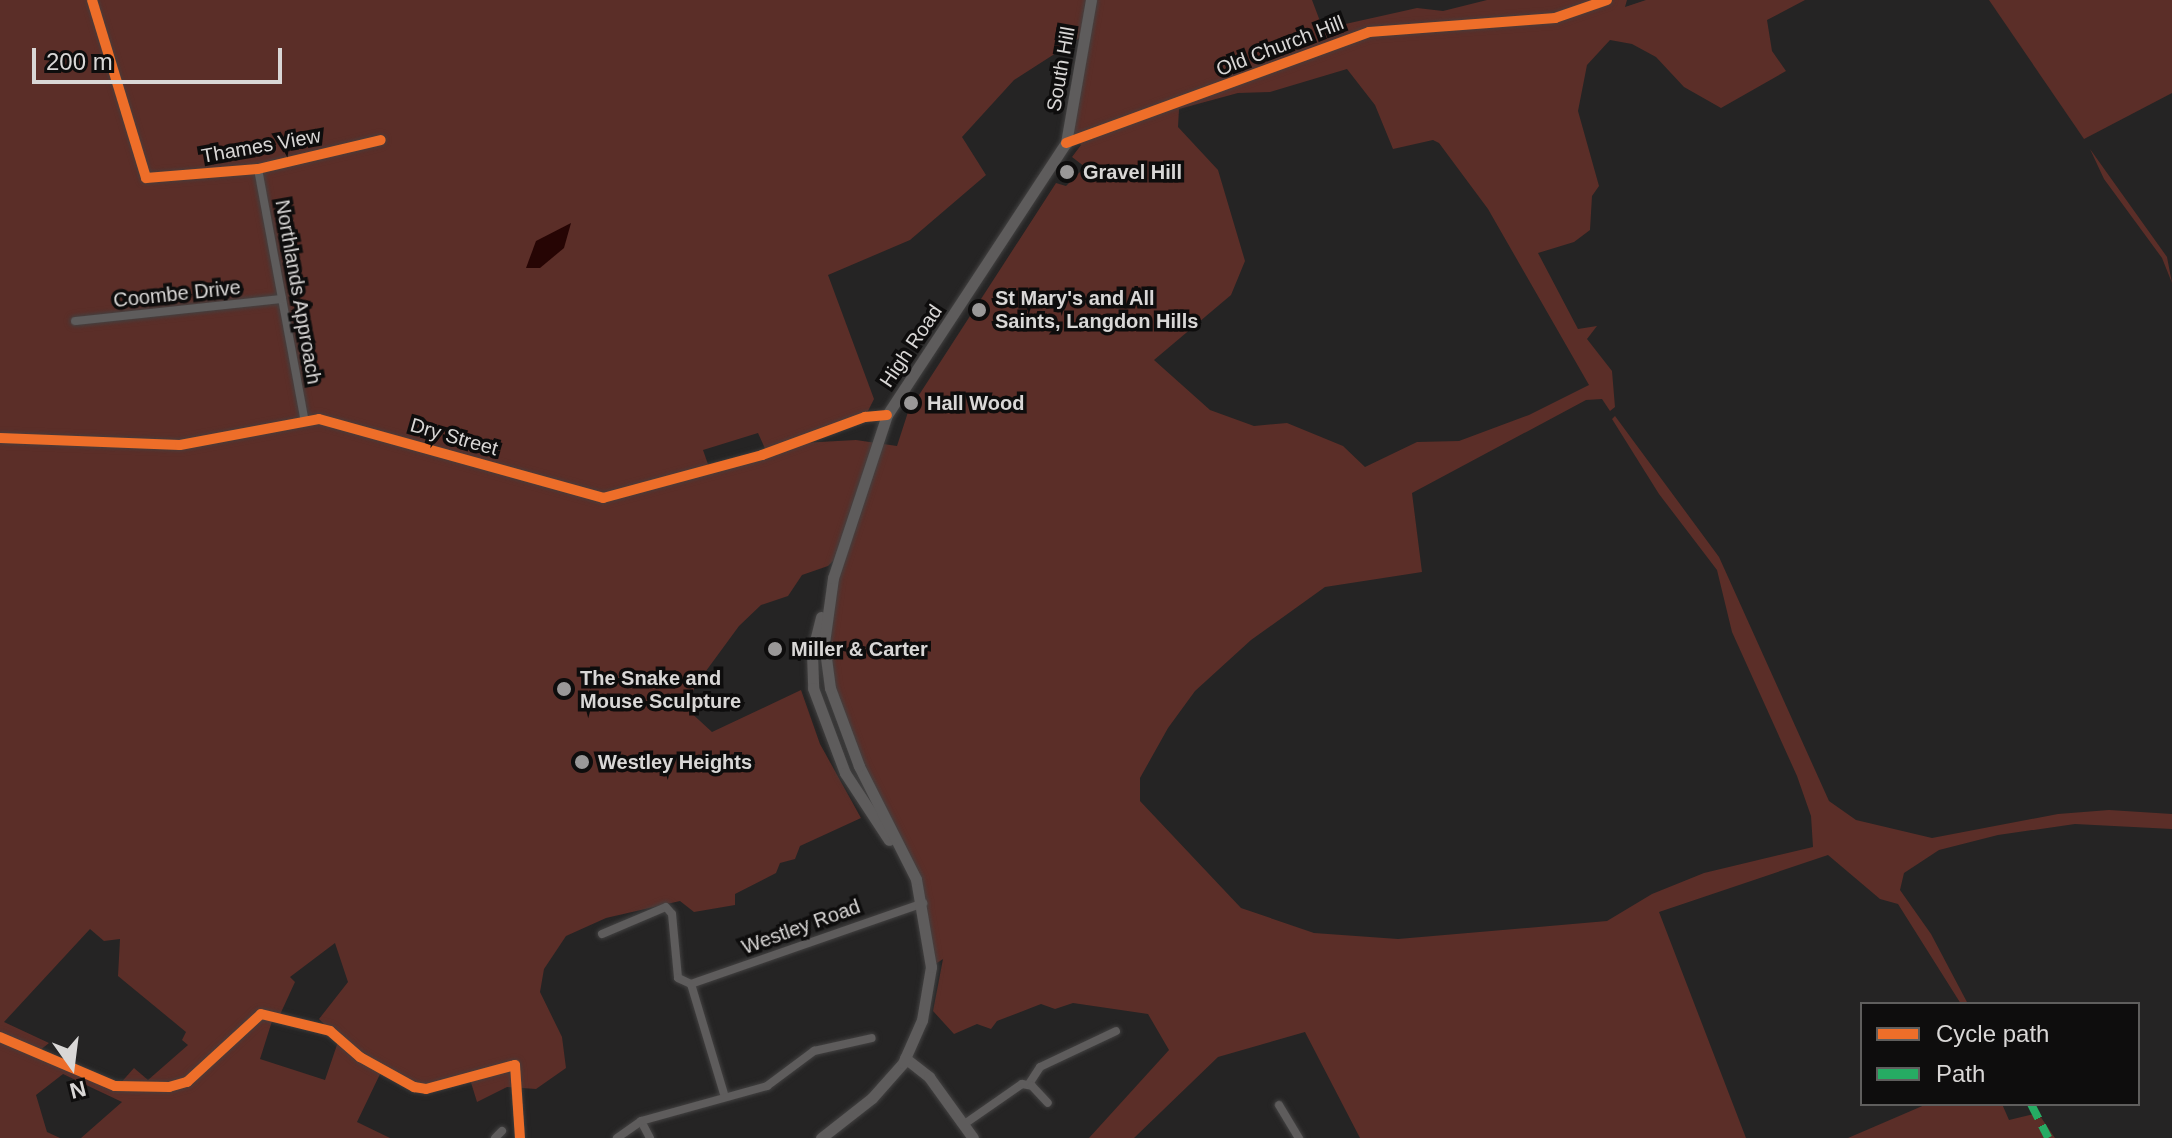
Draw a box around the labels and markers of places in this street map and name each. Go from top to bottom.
place label: Gravel Hill [1083,160,1182,184]
marker: Gravel Hill [1058,163,1076,181]
place label: St Mary's and All Saints, Langdon Hills [995,286,1198,333]
marker: St Mary's and All Saints, Langdon Hills [970,301,988,319]
place label: Hall Wood [927,391,1024,415]
marker: Hall Wood [902,394,920,412]
place label: Miller & Carter [791,637,928,661]
marker: Miller & Carter [766,640,784,658]
place label: The Snake and Mouse Sculpture [580,666,741,713]
marker: The Snake and Mouse Sculpture [555,680,573,698]
place label: Westley Heights [598,750,752,774]
marker: Westley Heights [573,753,591,771]

